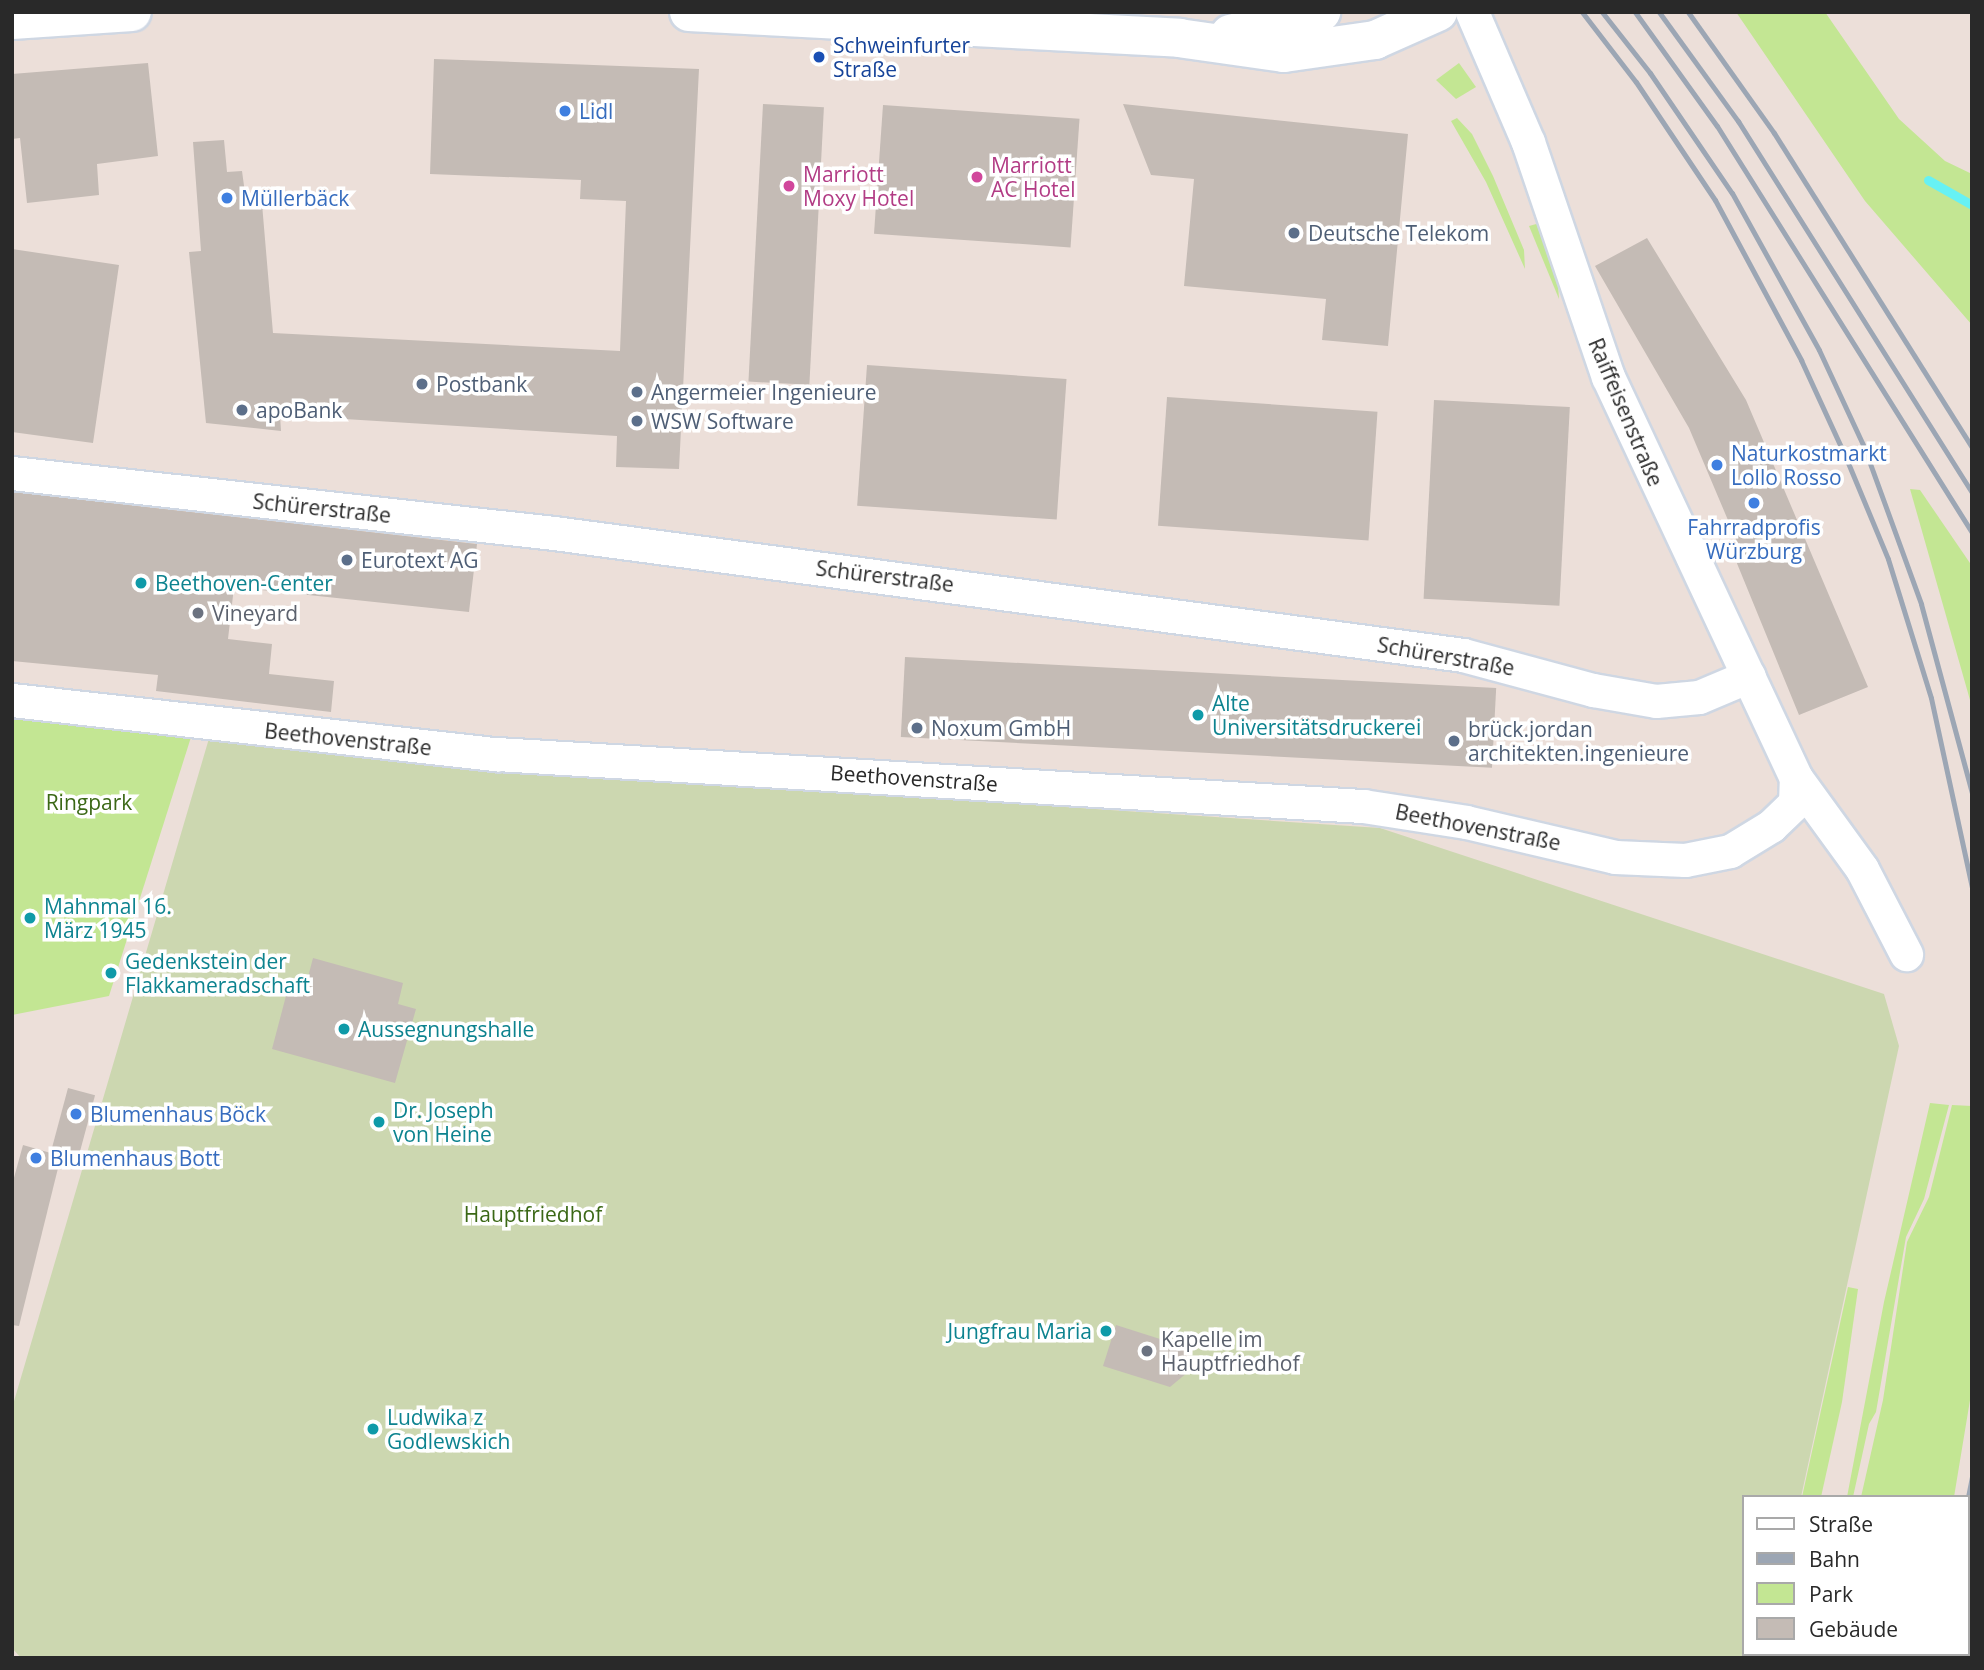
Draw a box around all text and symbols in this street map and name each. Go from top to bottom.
place label: Schweinfurter Straße [833,32,970,82]
marker: Schweinfurter Straße [811,49,827,65]
place label: Lidl [579,98,613,124]
marker: Lidl [557,103,573,119]
place label: Marriott AC Hotel [991,152,1076,202]
place label: Marriott Moxy Hotel [803,161,914,211]
marker: Marriott AC Hotel [969,169,985,185]
marker: Marriott Moxy Hotel [781,178,797,194]
place label: Müllerbäck [241,185,349,211]
marker: Müllerbäck [219,190,235,206]
place label: Deutsche Telekom [1308,220,1489,246]
marker: Deutsche Telekom [1286,225,1302,241]
street label: Raiffeisenstraße [1583,334,1669,490]
place label: Postbank [436,371,527,397]
marker: Postbank [414,376,430,392]
place label: Angermeier Ingenieure [651,379,876,405]
marker: Angermeier Ingenieure [629,384,645,400]
place label: apoBank [256,397,342,423]
marker: apoBank [234,402,250,418]
place label: WSW Software [651,408,794,434]
marker: WSW Software [629,413,645,429]
place label: Naturkostmarkt Lollo Rosso [1731,440,1887,490]
marker: Naturkostmarkt Lollo Rosso [1709,457,1725,473]
street label: Schürerstraße [252,488,392,528]
marker: Fahrradprofis Würzburg [1746,495,1762,511]
place label: Fahrradprofis Würzburg [1687,514,1821,564]
place label: Eurotext AG [361,547,479,573]
marker: Eurotext AG [339,552,355,568]
street label: Schürerstraße [815,555,955,597]
place label: Beethoven-Center [155,570,333,596]
marker: Beethoven-Center [133,575,149,591]
place label: Vineyard [212,600,298,626]
marker: Vineyard [190,605,206,621]
street label: Schürerstraße [1375,632,1517,680]
place label: Alte Universitätsdruckerei [1212,690,1421,740]
marker: Alte Universitätsdruckerei [1190,707,1206,723]
place label: Noxum GmbH [931,715,1071,741]
place label: brück.jordan architekten.ingenieure [1468,716,1689,766]
street label: Beethovenstraße [263,718,433,760]
marker: Noxum GmbH [909,720,925,736]
marker: brück.jordan architekten.ingenieure [1446,733,1462,749]
street label: Beethovenstraße [829,760,999,796]
park label: Ringpark [46,789,132,815]
street label: Beethovenstraße [1393,799,1563,855]
place label: Mahnmal 16. März 1945 [44,893,172,943]
marker: Mahnmal 16. März 1945 [22,910,38,926]
place label: Gedenkstein der Flakkameradschaft [125,948,310,998]
marker: Gedenkstein der Flakkameradschaft [103,965,119,981]
place label: Aussegnungshalle [358,1016,534,1042]
marker: Aussegnungshalle [336,1021,352,1037]
place label: Dr. Joseph von Heine [393,1097,494,1147]
place label: Blumenhaus Böck [90,1101,266,1127]
marker: Blumenhaus Böck [68,1106,84,1122]
marker: Dr. Joseph von Heine [371,1114,387,1130]
place label: Blumenhaus Bott [50,1145,220,1171]
marker: Blumenhaus Bott [28,1150,44,1166]
park label: Hauptfriedhof [464,1201,602,1227]
place label: Jungfrau Maria [947,1318,1092,1344]
marker: Jungfrau Maria [1098,1323,1114,1339]
place label: Kapelle im Hauptfriedhof [1161,1326,1300,1376]
marker: Kapelle im Hauptfriedhof [1139,1343,1155,1359]
place label: Ludwika z Godlewskich [387,1404,510,1454]
marker: Ludwika z Godlewskich [365,1421,381,1437]
legend [1742,1495,1970,1656]
text: Straße [1809,1510,1873,1538]
text: Bahn [1809,1545,1860,1573]
text: Park [1809,1580,1853,1608]
text: Gebäude [1809,1615,1898,1643]

